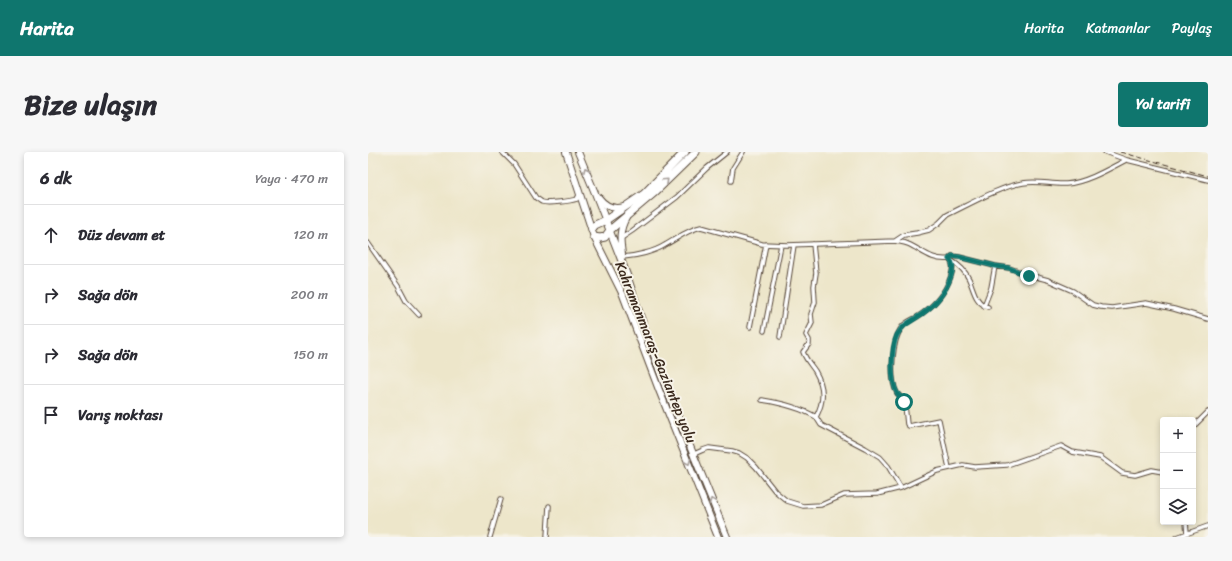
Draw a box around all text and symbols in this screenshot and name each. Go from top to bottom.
text: Harita [20,12,74,45]
text: Harita [1024,16,1064,41]
text: Katmanlar [1086,16,1150,41]
text: Paylaş [1172,16,1212,41]
text: Bize ulaşın [24,80,157,129]
button: Yol tarifi [1118,82,1208,127]
text: 6 dk [40,163,72,193]
text: Yaya · 470 m [255,167,328,190]
one-way arrow [582,167,590,174]
one-way arrow [662,178,669,185]
text: Düz devam et [78,222,165,248]
text: 120 m [293,223,328,246]
icon: ahead [40,224,62,246]
street label: Kahramanmaraş-Gaziantep yolu [607,257,704,448]
route end [1020,267,1038,285]
text: Sağa dön [78,282,138,308]
text: 200 m [291,283,328,306]
icon: right [40,284,62,306]
text: Sağa dön [78,342,138,368]
text: 150 m [293,343,328,366]
icon: right [40,344,62,366]
route start [895,393,913,411]
text: Varış noktası [78,402,163,428]
icon: arrive [40,404,62,426]
map controls [1160,417,1196,525]
button: + [1160,417,1196,453]
button: − [1160,453,1196,489]
one-way arrow [683,458,691,465]
button: layers [1160,489,1196,525]
one-way arrow [709,497,717,504]

